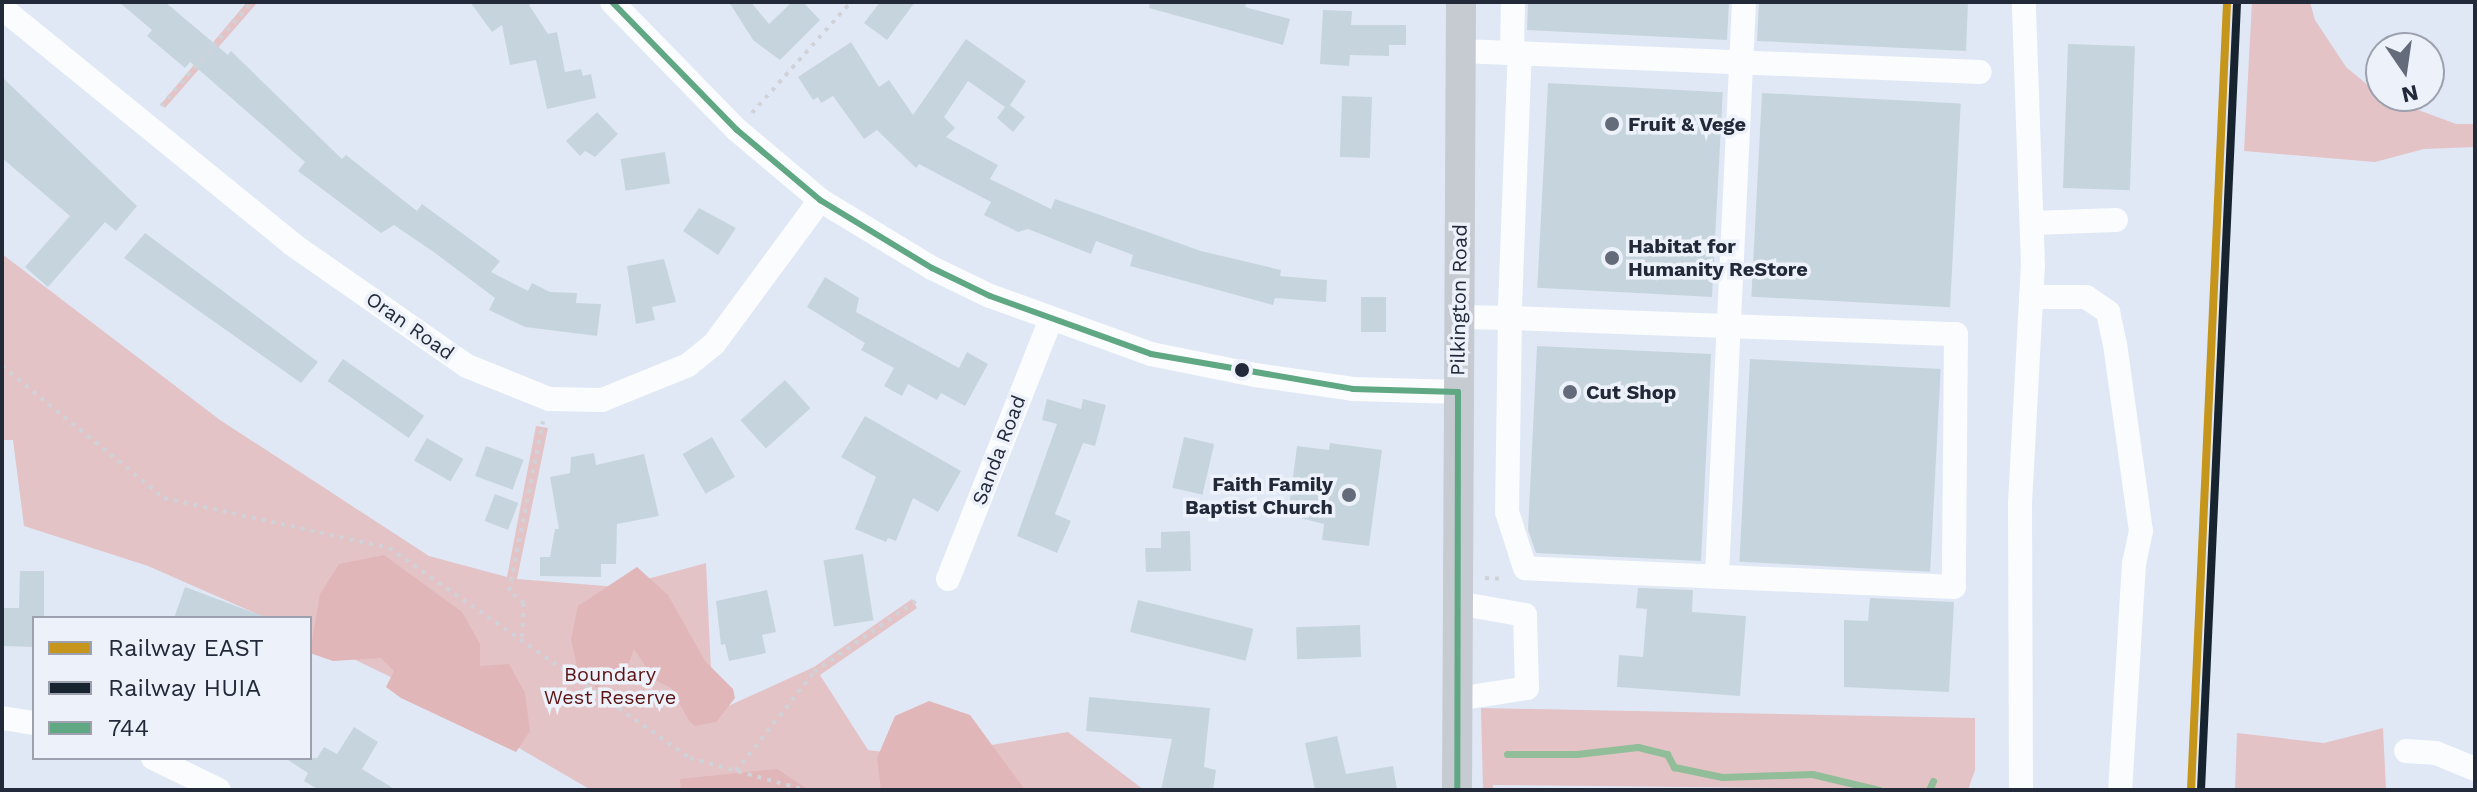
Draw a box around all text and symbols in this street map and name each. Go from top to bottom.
north arrow [2365,32,2445,112]
text: N [2399,80,2421,108]
place label: Fruit & Vege [1628,112,1747,136]
marker: Fruit & Vege [1603,115,1621,133]
street label: Pilkington Road [1446,224,1472,376]
place label: Habitat for Humanity ReStore [1628,234,1808,281]
marker: Habitat for Humanity ReStore [1603,249,1621,267]
street label: Oran Road [361,287,459,365]
unlabelled marker [1234,362,1250,378]
place label: Cut Shop [1586,380,1676,404]
marker: Cut Shop [1561,383,1579,401]
street label: Sanda Road [967,392,1031,508]
place label: Faith Family Baptist Church [1185,472,1333,519]
marker: Faith Family Baptist Church [1340,486,1358,504]
legend [32,616,312,760]
text: Railway EAST [108,634,264,662]
park label: Boundary West Reserve [544,662,676,709]
text: Railway HUIA [108,674,261,702]
text: 744 [108,714,149,742]

